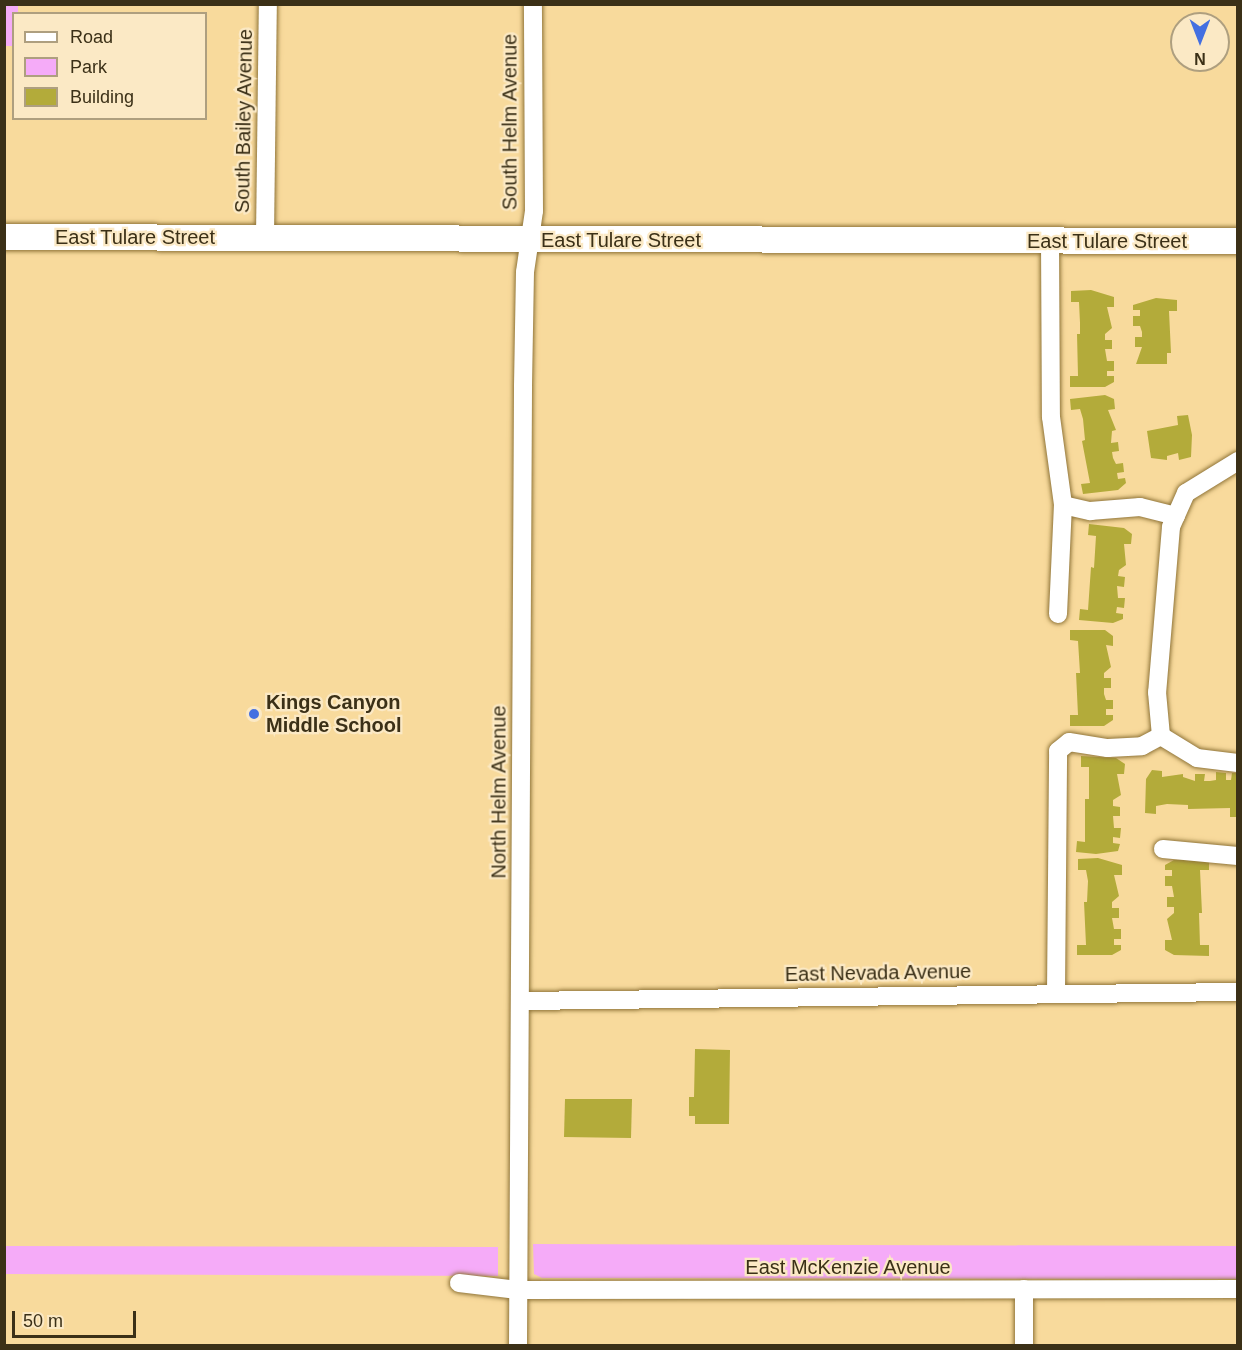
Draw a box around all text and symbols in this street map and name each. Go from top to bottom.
legend [12,12,207,120]
north arrow [1170,12,1230,72]
text: Road [70,27,113,47]
street label: South Bailey Avenue [230,28,258,214]
street label: South Helm Avenue [498,33,522,211]
text: N [1194,50,1206,67]
text: Park [70,57,107,77]
text: Building [70,87,134,107]
street label: East Tulare Street [55,225,215,249]
street label: East Tulare Street [541,228,701,252]
street label: East Tulare Street [1027,229,1187,253]
place label: Kings Canyon Middle School [266,690,402,737]
street label: North Helm Avenue [487,705,511,879]
marker: Kings Canyon Middle School [247,707,261,721]
street label: East Nevada Avenue [784,959,972,987]
street label: East McKenzie Avenue [745,1255,951,1279]
scale bar [15,1299,140,1337]
text: 50 m [23,1311,63,1331]

